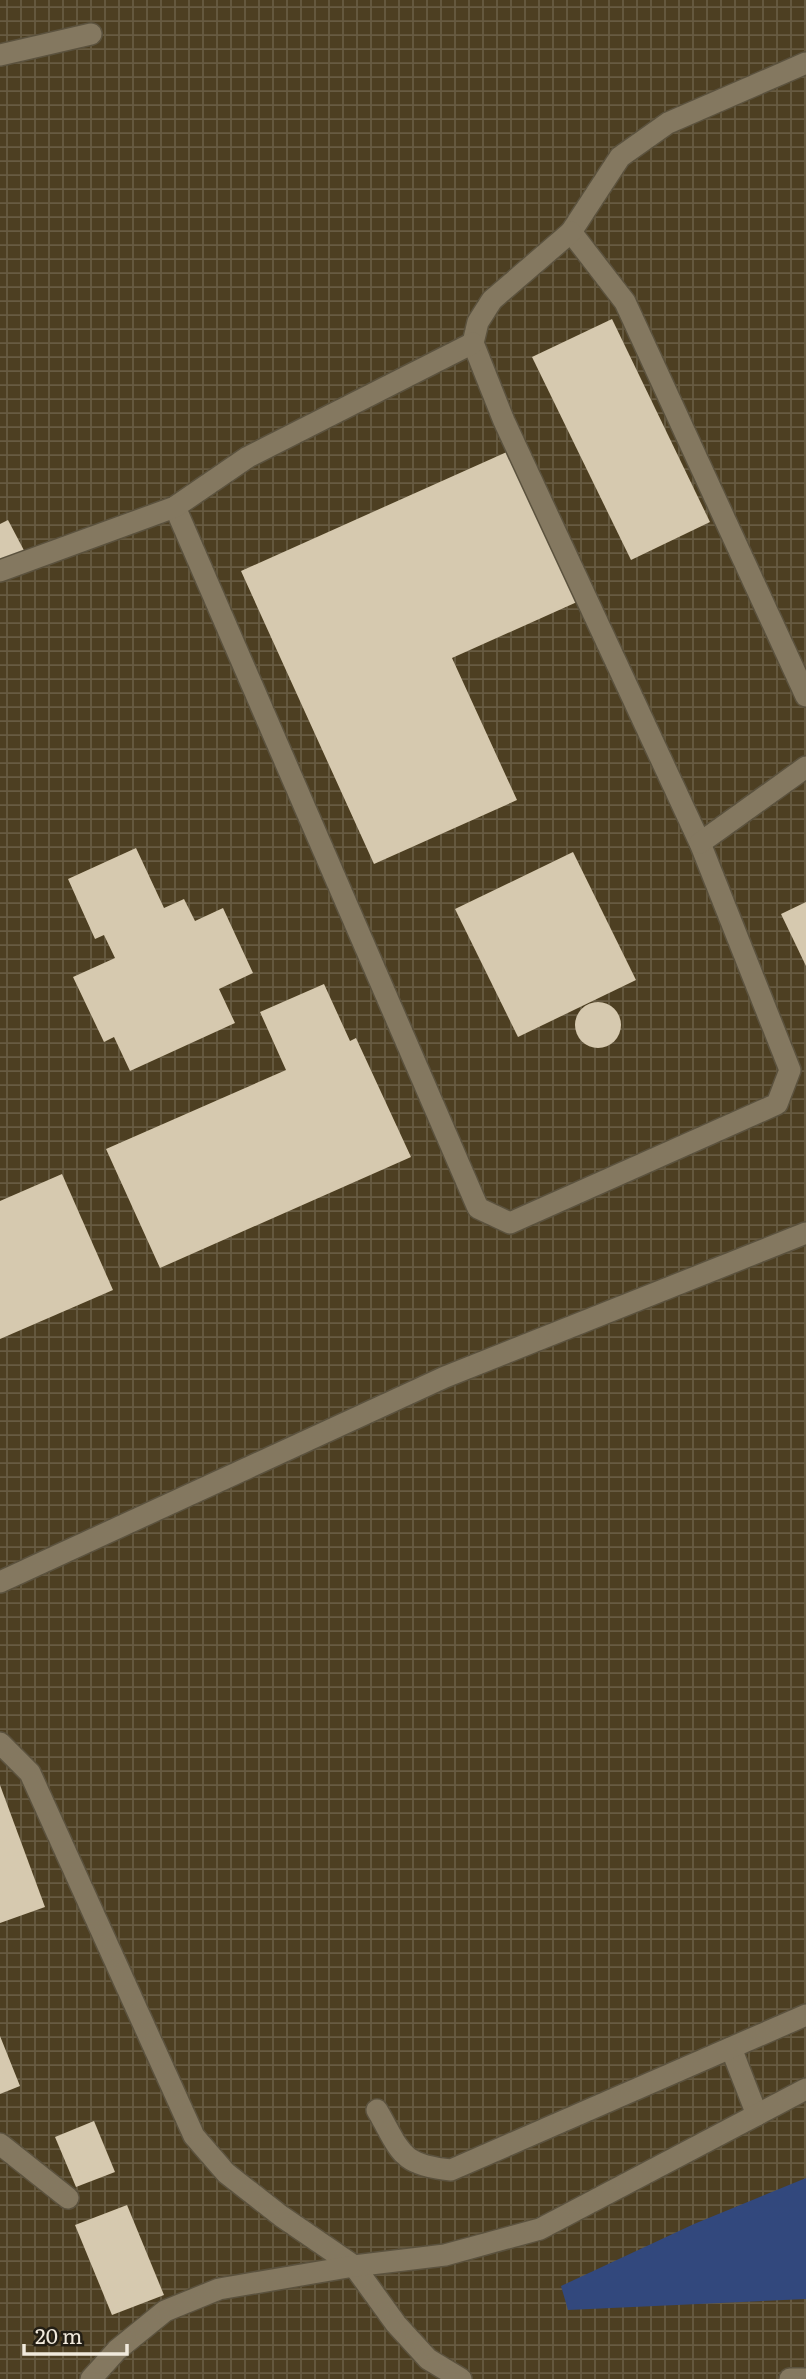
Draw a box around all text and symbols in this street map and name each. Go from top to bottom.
scale bar [24,2312,128,2356]
text: 20 m [35,2319,82,2350]

